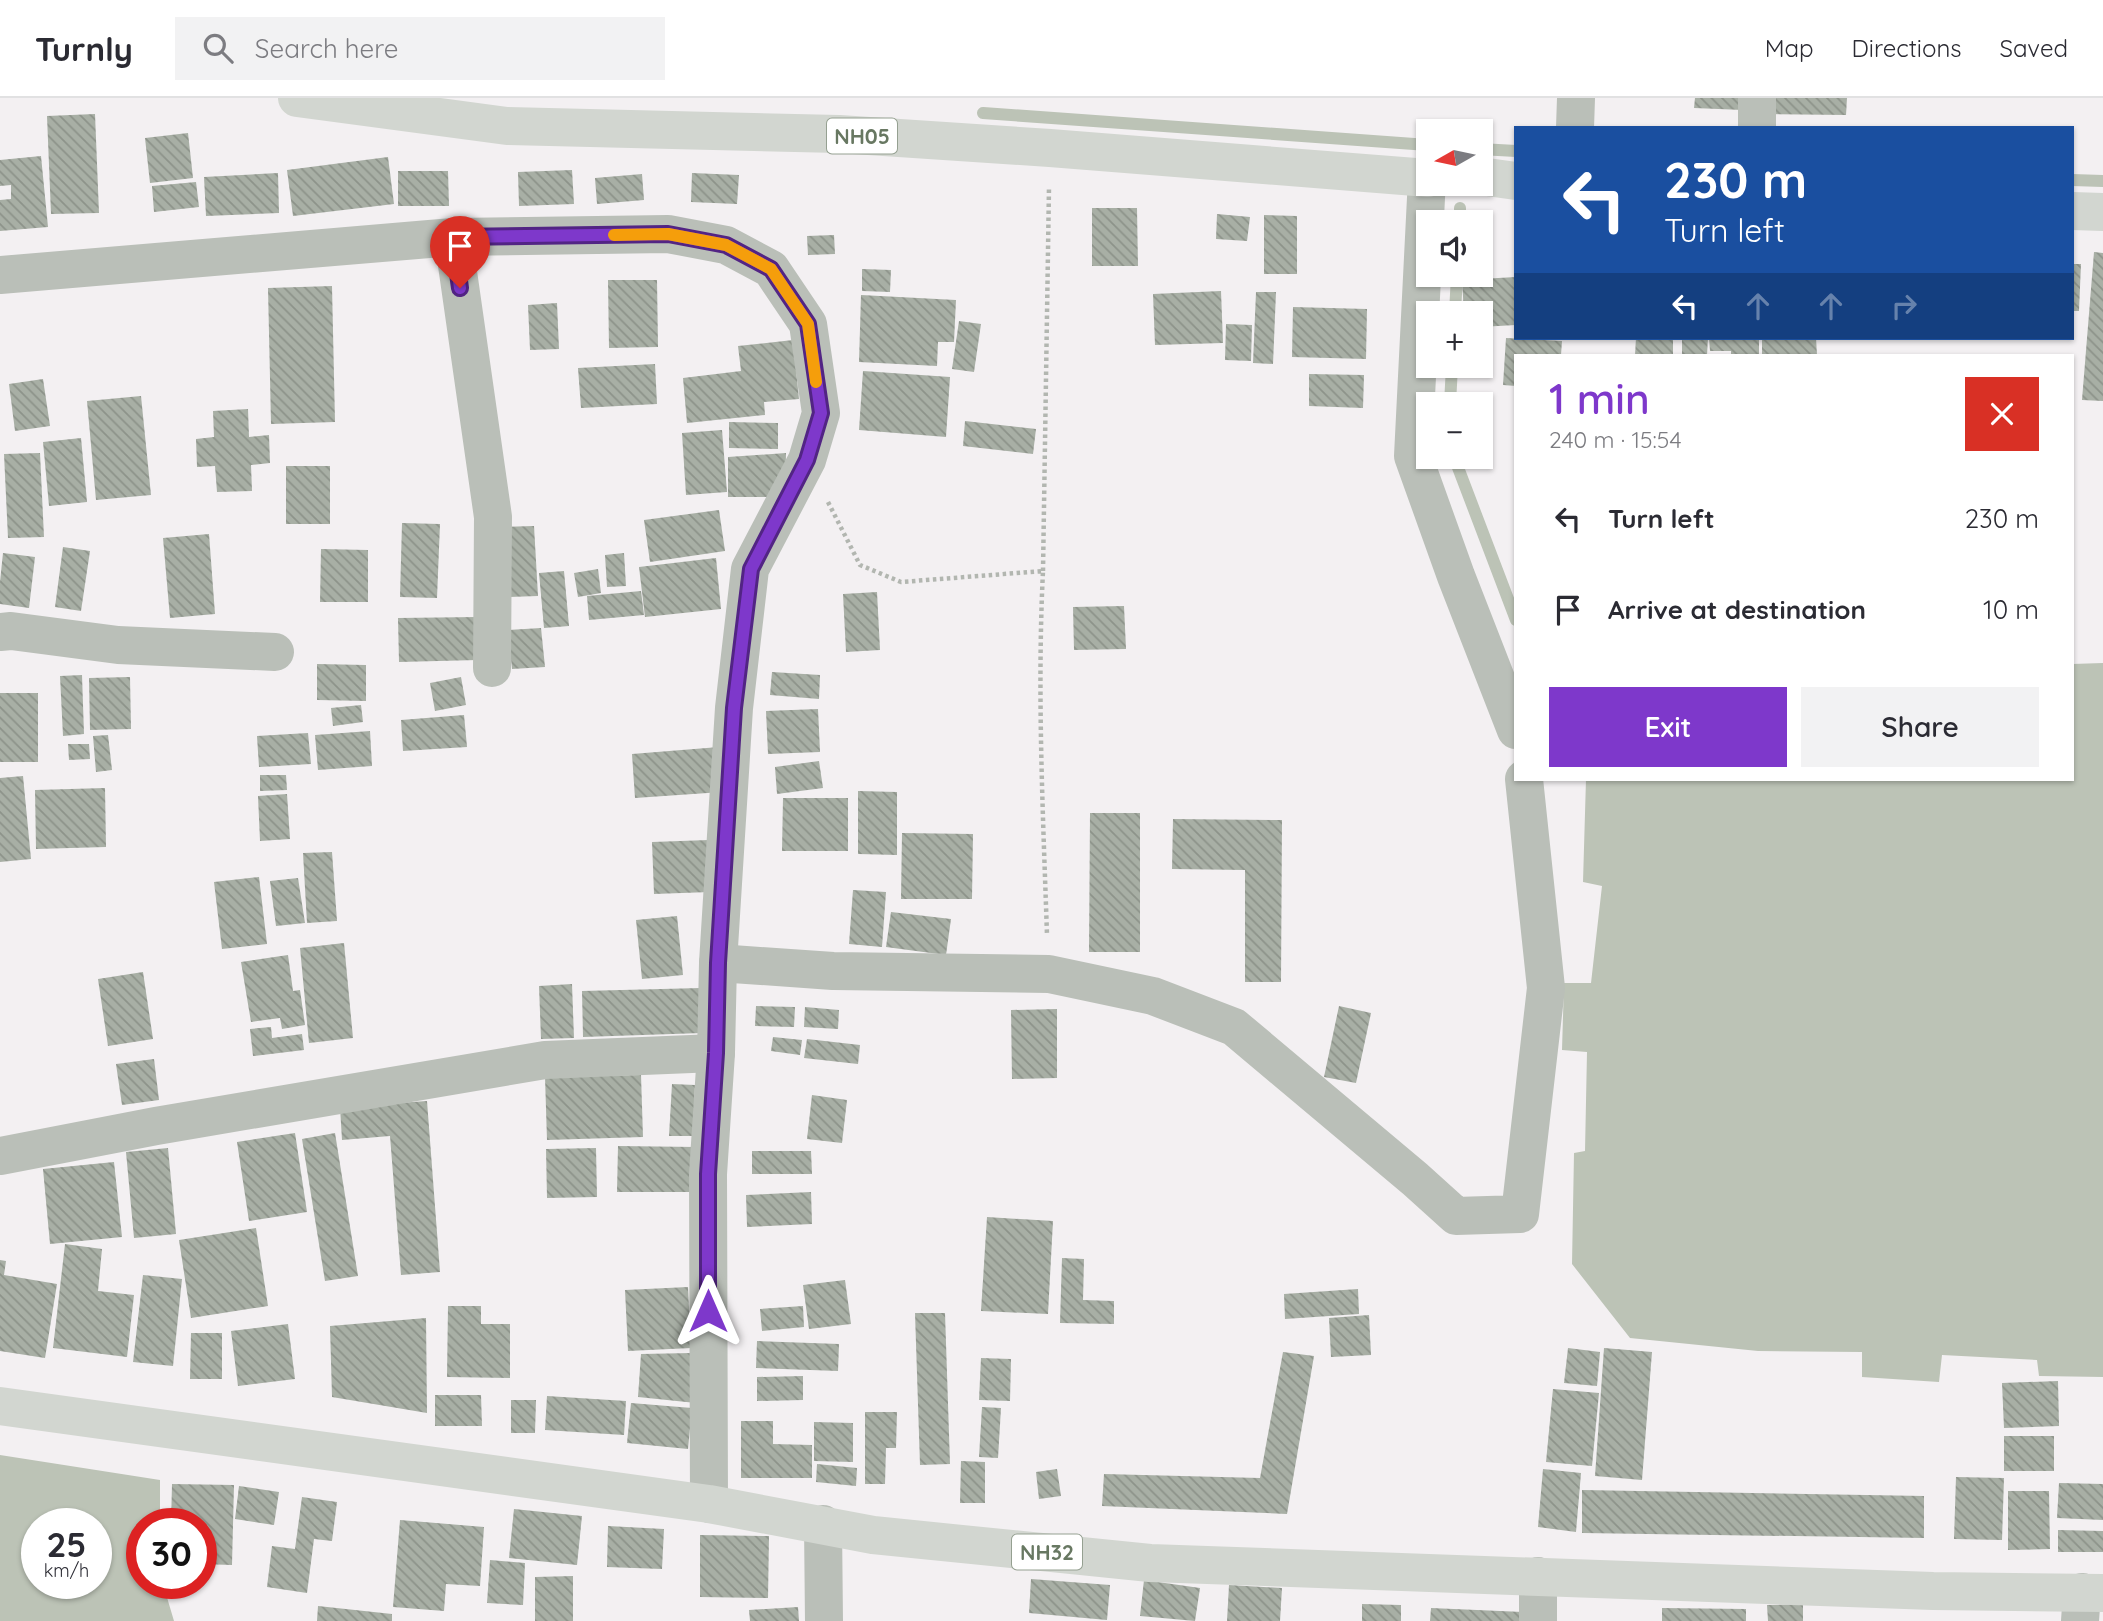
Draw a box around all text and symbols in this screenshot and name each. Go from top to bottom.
search box [175,17,665,80]
text: Turnly [35,28,133,69]
icon: search [199,29,237,67]
text: Search here [255,32,398,65]
text: Map [1765,33,1814,63]
text: Directions [1852,33,1962,63]
text: Saved [2000,33,2068,63]
road number: NH05 [827,118,897,154]
north arrow [1416,119,1493,196]
map controls [1416,119,1493,469]
text: 230 m [1664,149,1807,210]
icon: left [1549,154,1640,245]
button: sound [1416,210,1493,287]
text: Turn left [1664,210,1785,250]
pin [430,216,490,288]
icon: arrive [441,227,479,265]
icon: left [1666,287,1704,325]
icon: ahead [1739,287,1777,325]
icon: ahead [1812,287,1850,325]
icon: right [1885,287,1923,325]
button: + [1416,301,1493,378]
text: 1 min [1549,372,1650,425]
button: close [1965,377,2039,451]
button: − [1416,392,1493,469]
text: 240 m · 15:54 [1549,425,1682,454]
icon: left [1549,500,1587,538]
text: Turn left [1608,502,1715,535]
text: 230 m [1965,502,2039,535]
icon: arrive [1549,591,1587,629]
text: Arrive at destination [1608,593,1866,626]
text: 10 m [1983,593,2039,626]
button: Exit [1549,687,1787,767]
button: Share [1801,687,2039,767]
position arrow [671,1274,745,1348]
speed limit sign: 30 [126,1508,217,1599]
text: 25 [46,1522,87,1566]
road number: NH32 [1012,1534,1082,1570]
text: km/h [44,1559,89,1582]

